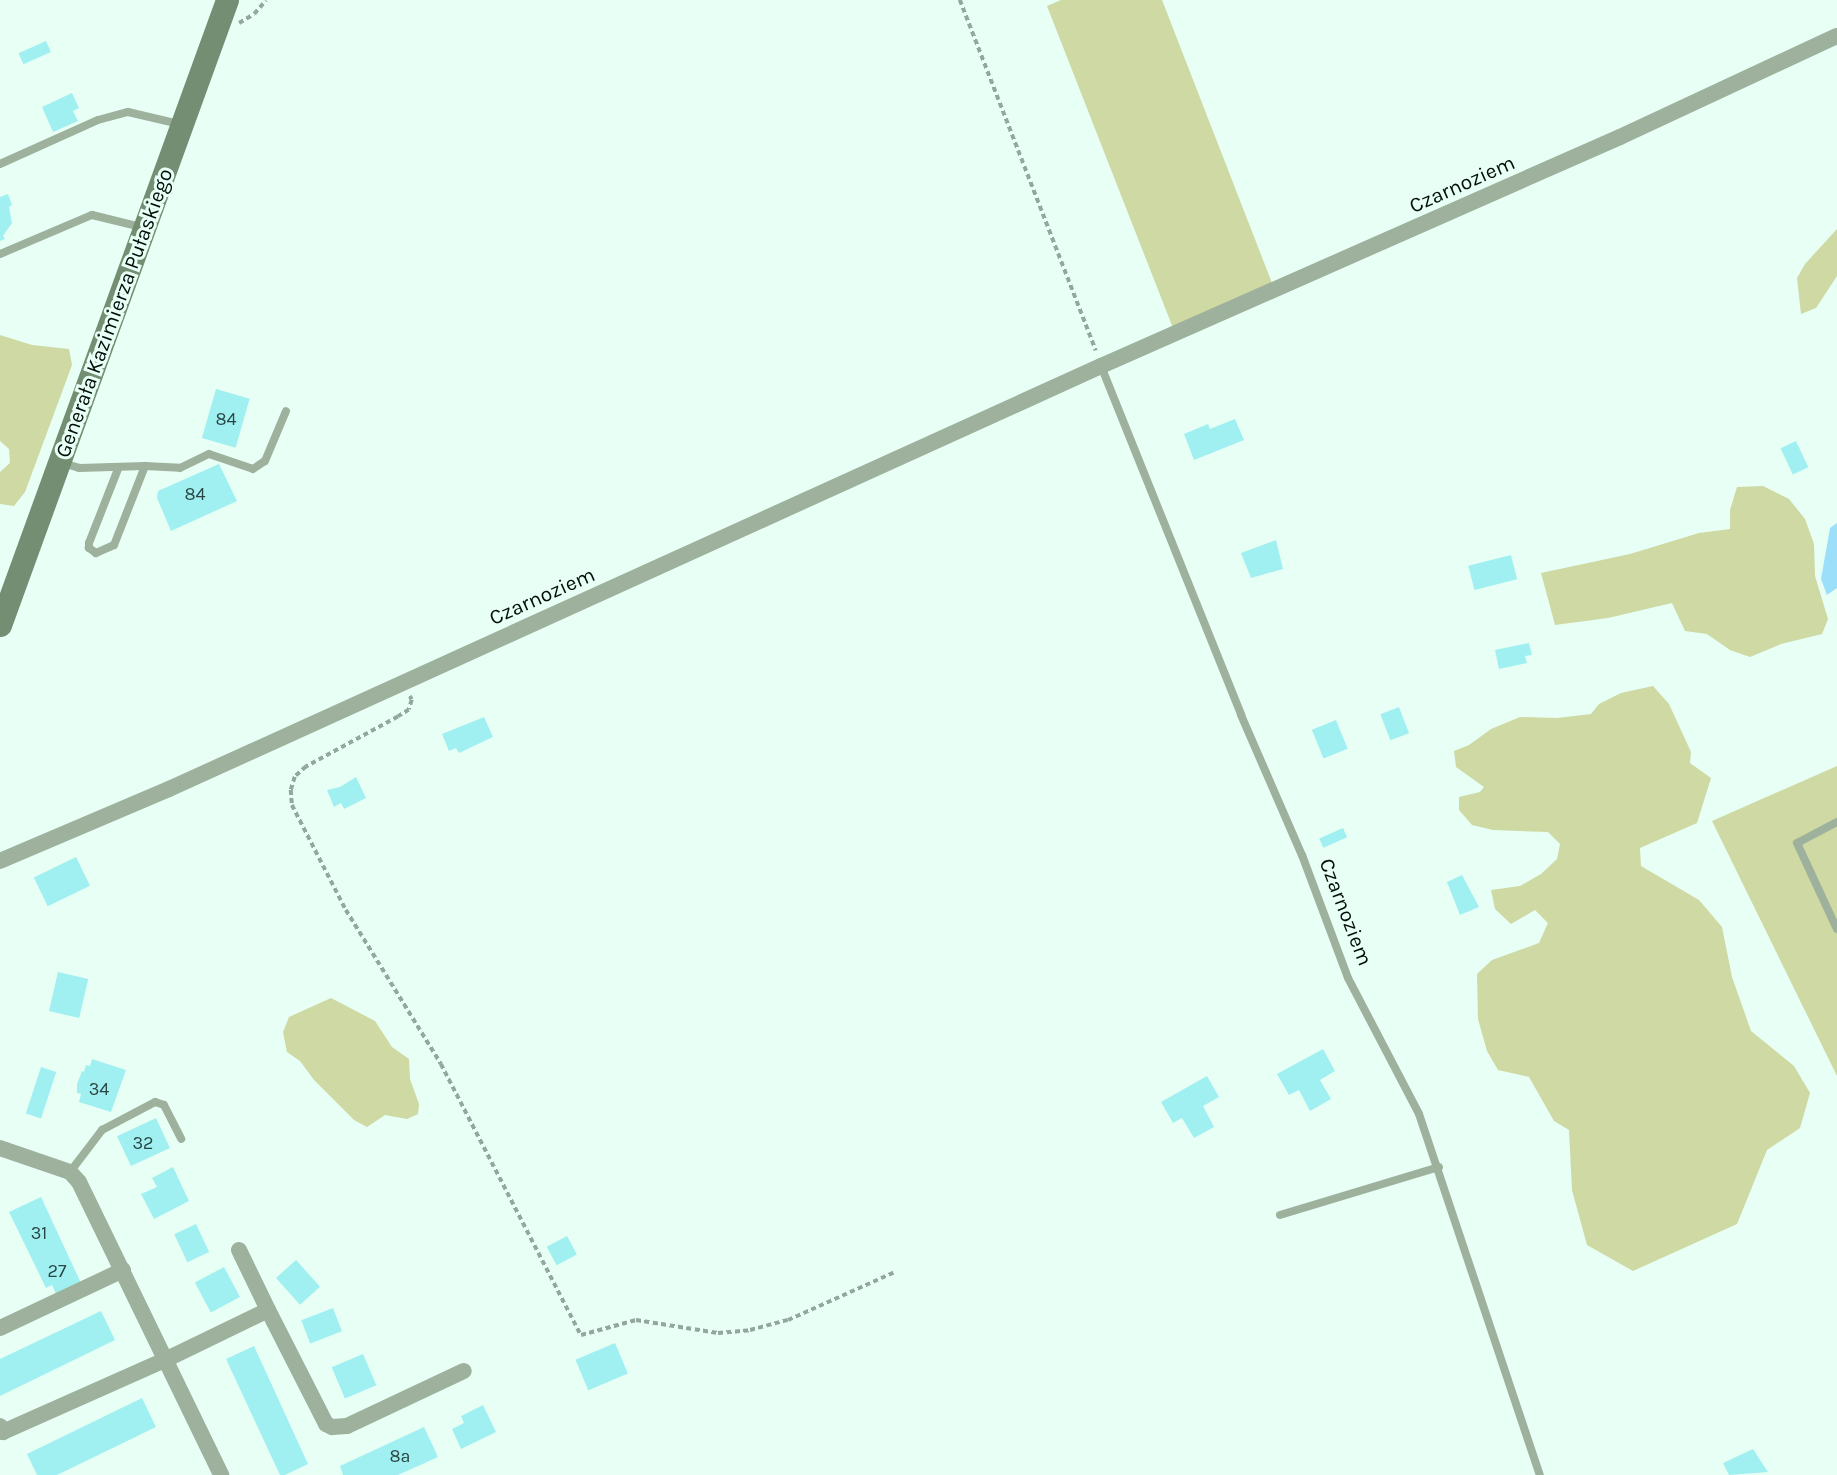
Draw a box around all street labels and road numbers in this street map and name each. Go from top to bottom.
street label: Czarnoziem [1405,150,1519,218]
street label: Generała Kazimierza Pułaskiego [50,165,178,461]
street label: Czarnoziem [485,562,599,630]
street label: Czarnoziem [1314,855,1378,969]

